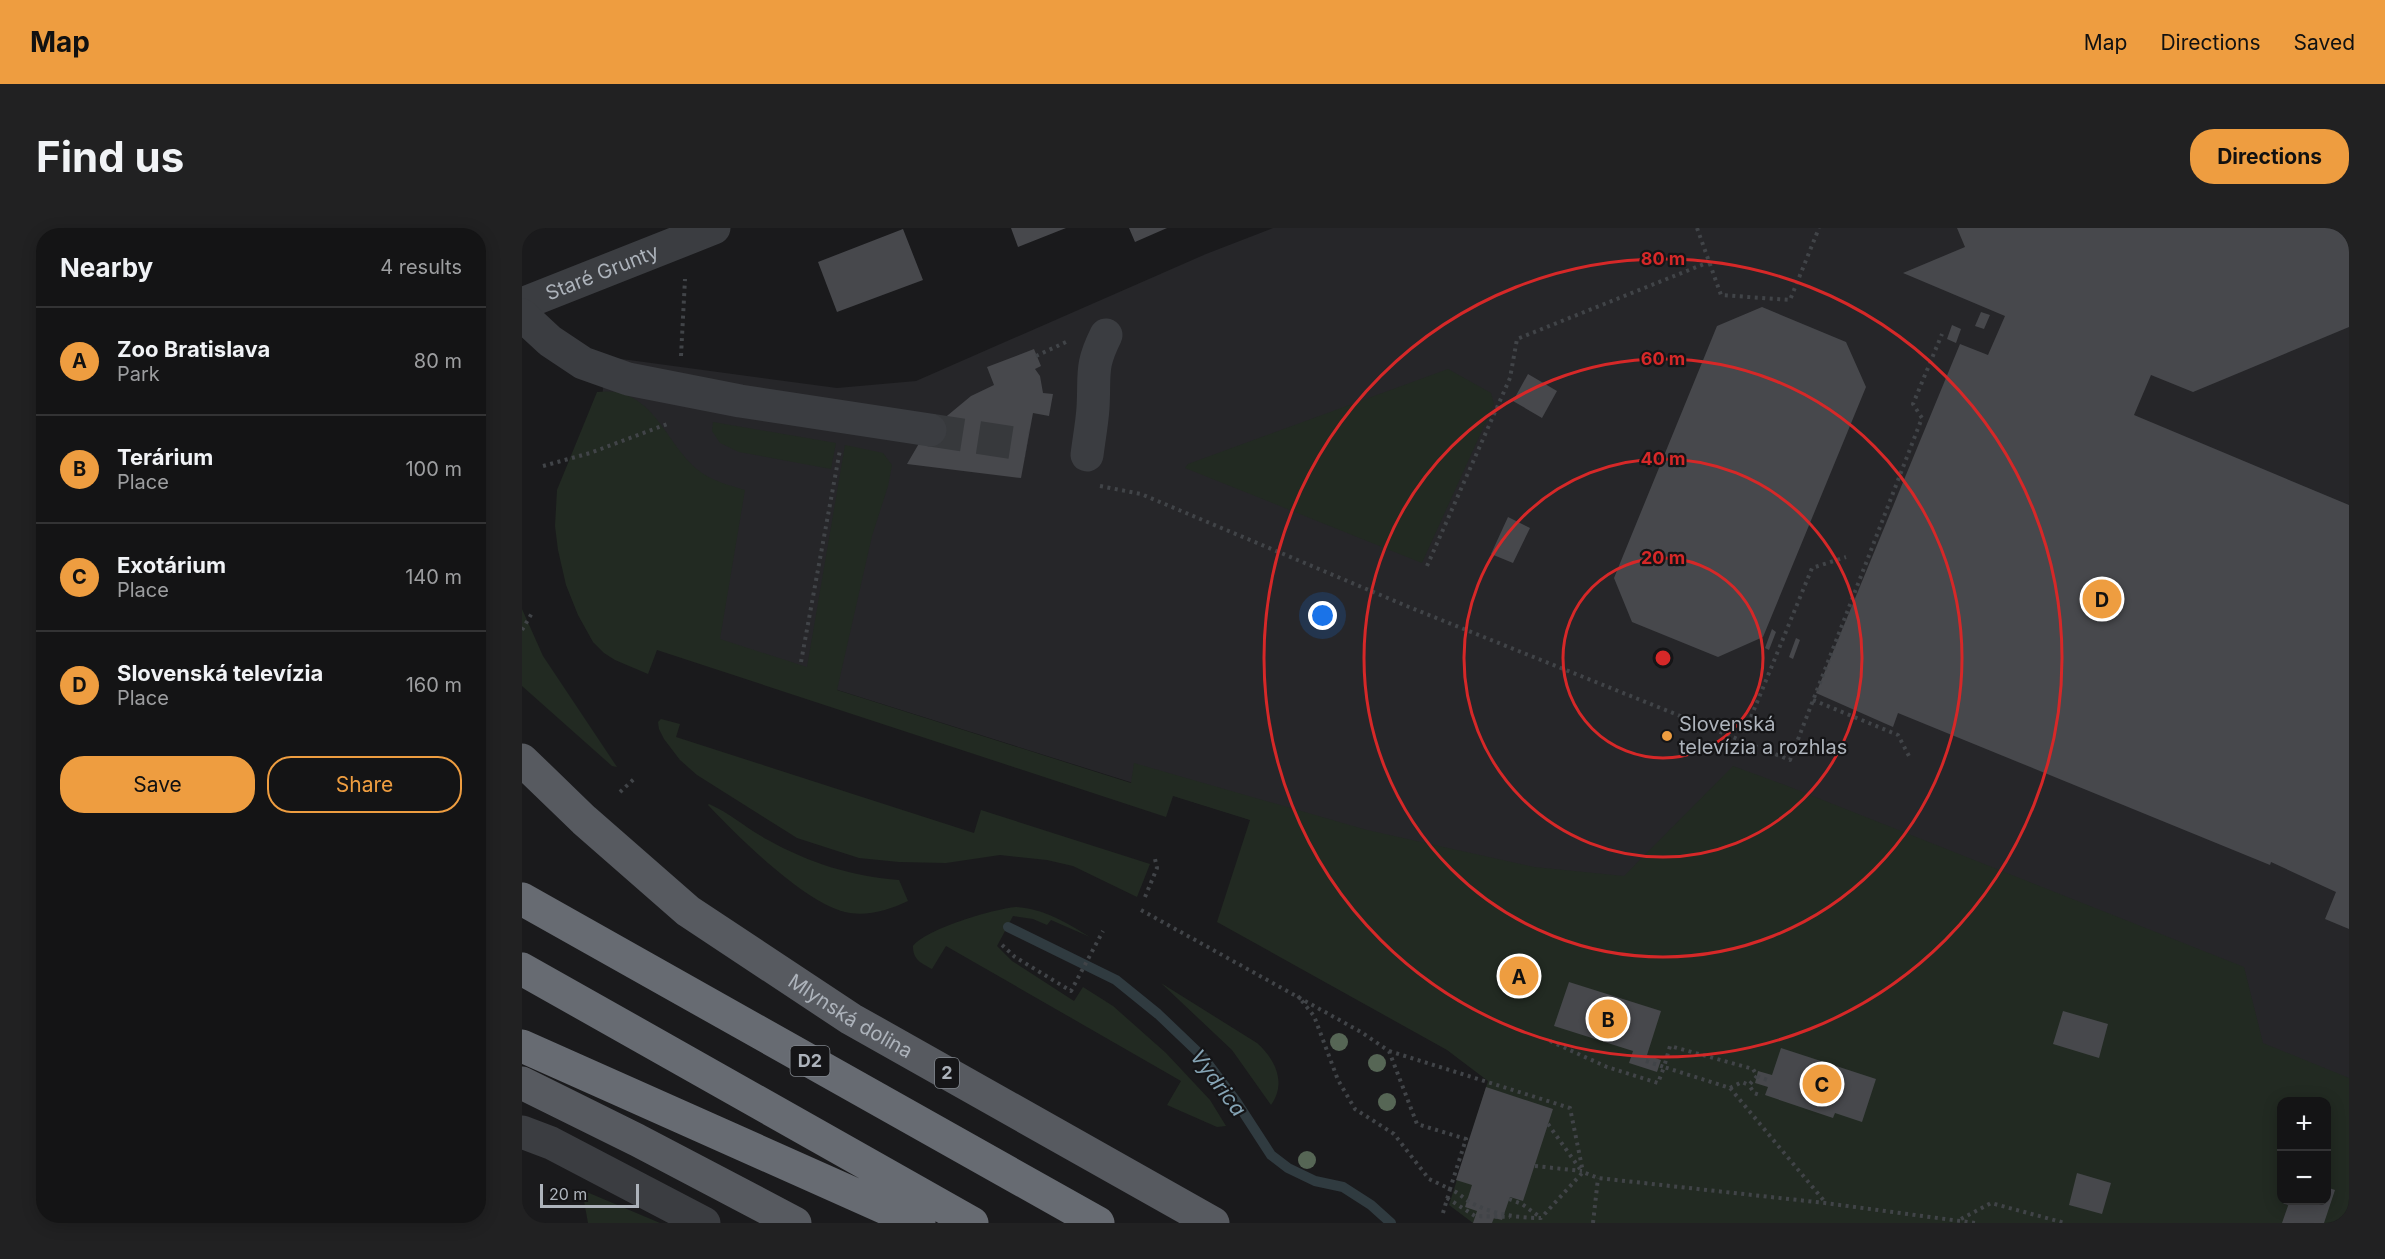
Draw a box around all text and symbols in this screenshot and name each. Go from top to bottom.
text: Map [30,25,90,59]
text: Map [2084,30,2127,55]
text: Directions [2160,30,2261,55]
text: Saved [2294,30,2355,55]
button: Directions [2190,129,2349,184]
text: Find us [36,131,184,182]
street label: Staré Grunty [542,239,662,305]
text: 80 m [1641,248,1685,269]
text: Nearby [60,252,153,283]
text: 4 results [380,255,462,279]
text: Zoo Bratislava [117,336,270,362]
text: 60 m [1641,348,1685,369]
text: A [72,349,87,373]
text: 80 m [414,349,462,373]
text: Park [117,362,160,386]
text: Terárium [117,444,213,470]
text: 40 m [1641,448,1686,469]
text: B [73,457,86,481]
text: 100 m [405,457,462,481]
text: Place [117,470,169,494]
text: 20 m [1641,547,1685,568]
text: Exotárium [117,552,226,578]
text: C [72,565,87,589]
text: 140 m [405,565,462,589]
pin: D [2082,576,2122,622]
text: Place [117,578,169,602]
your location [1308,601,1337,630]
centre of rings [1653,648,1673,668]
text: Slovenská televízia [117,660,323,686]
text: D [72,673,87,697]
text: 160 m [406,673,462,697]
text: Place [117,686,169,710]
place label: Slovenská televízia a rozhlas [1679,712,1847,759]
marker: Slovenská televízia a rozhlas [1660,729,1674,743]
button: Save [60,756,255,813]
button: Share [267,756,462,813]
pin: A [1500,954,1538,999]
street label: Mlynská dolina [784,969,917,1063]
pin: B [1588,996,1628,1042]
water label: Vydrica [1185,1044,1252,1121]
road number: D2 [790,1046,830,1076]
road number: 2 [935,1058,959,1088]
pin: C [1802,1062,1842,1106]
map controls [2277,1097,2331,1205]
button: + [2277,1097,2331,1151]
button: − [2277,1151,2331,1205]
scale bar [540,1181,639,1208]
text: 20 m [549,1184,587,1204]

